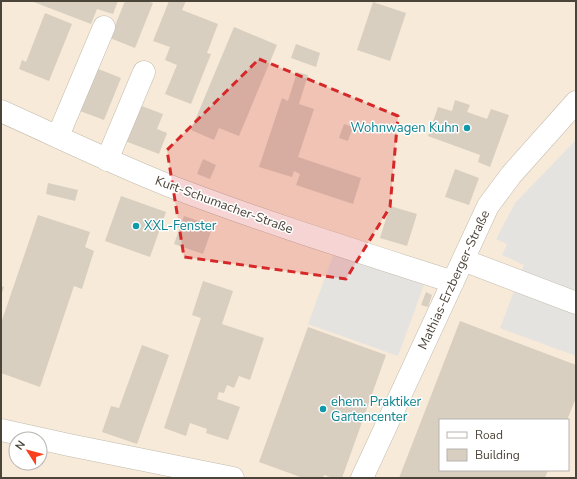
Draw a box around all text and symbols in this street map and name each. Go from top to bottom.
place label: Wohnwagen Kuhn [351,119,459,137]
marker: Wohnwagen Kuhn [462,123,472,133]
street label: Kurt-Schumacher-Straße [153,172,296,238]
street label: Mathias-Erzberger-Straße [414,207,494,353]
place label: XXL-Fenster [144,217,217,235]
marker: XXL-Fenster [131,221,141,231]
place label: ehem. Praktiker Gartencenter [331,393,421,426]
marker: ehem. Praktiker Gartencenter [318,404,328,414]
legend [439,419,569,471]
text: Road [475,427,503,443]
north arrow [8,431,48,471]
text: N [12,438,29,453]
text: Building [475,447,520,463]

